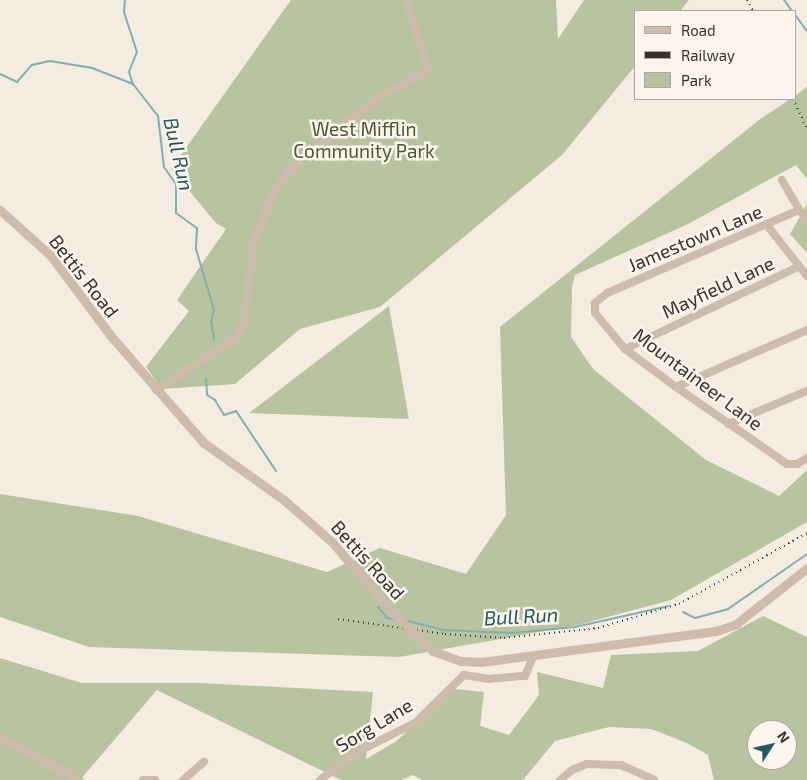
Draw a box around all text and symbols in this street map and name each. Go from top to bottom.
legend [634,10,797,100]
text: Road [681,21,716,39]
text: Railway [681,46,735,64]
text: Park [681,71,712,89]
water label: Bull Run [159,115,199,193]
park label: West Mifflin Community Park [293,118,435,162]
street label: Jamestown Lane [624,199,766,277]
street label: Bettis Road [45,230,123,322]
street label: Mayfield Lane [658,251,778,323]
street label: Mountaineer Lane [629,323,767,435]
street label: Bettis Road [326,516,410,604]
water label: Bull Run [483,602,559,630]
street label: Sorg Lane [332,693,416,757]
north arrow [747,720,797,770]
text: N [774,728,794,746]

